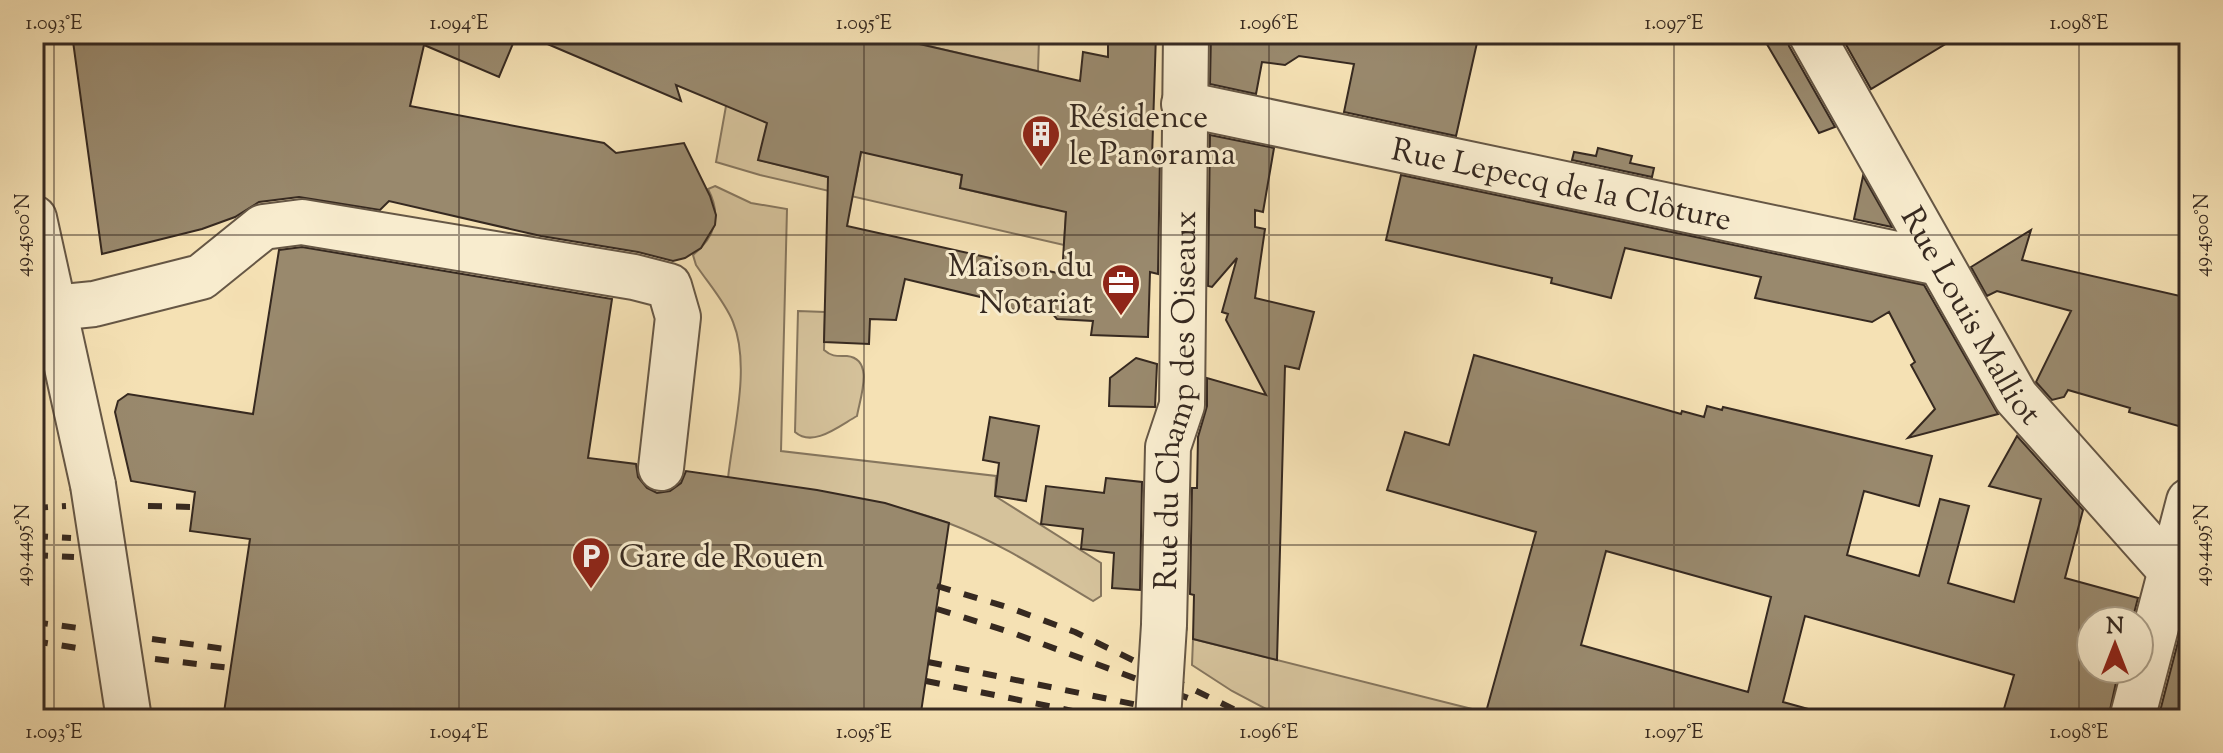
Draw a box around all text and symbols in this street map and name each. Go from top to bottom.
text: 1.093°E [26,10,82,39]
text: 1.094°E [430,10,488,39]
text: 1.095°E [836,10,892,39]
text: 1.096°E [1240,10,1298,39]
text: 1.097°E [1645,10,1703,39]
text: 1.098°E [2050,10,2108,39]
place label: Résidence le Panorama [1069,96,1236,179]
building icon: Résidence le Panorama [1020,113,1062,168]
street label: Rue Lepecq de la Clôture [1387,128,1735,245]
text: 49.4500°N [10,193,39,277]
text: 49.4500°N [2189,193,2218,277]
street label: Rue Louis Malliot [1887,199,2051,437]
street label: Rue du Champ des Oiseaux [1145,210,1210,590]
place label: Maison du Notariat [948,245,1093,328]
office icon: Maison du Notariat [1100,262,1142,317]
text: 49.4495°N [10,504,39,586]
text: 49.4495°N [2189,504,2218,586]
parking icon: Gare de Rouen [570,535,612,590]
place label: Gare de Rouen [619,536,825,582]
north arrow [2075,605,2155,685]
text: N [2106,612,2124,644]
text: 1.093°E [26,719,82,748]
text: 1.094°E [430,719,488,748]
text: 1.095°E [836,719,892,748]
text: 1.096°E [1240,719,1298,748]
text: 1.097°E [1645,719,1703,748]
text: 1.098°E [2050,719,2108,748]

